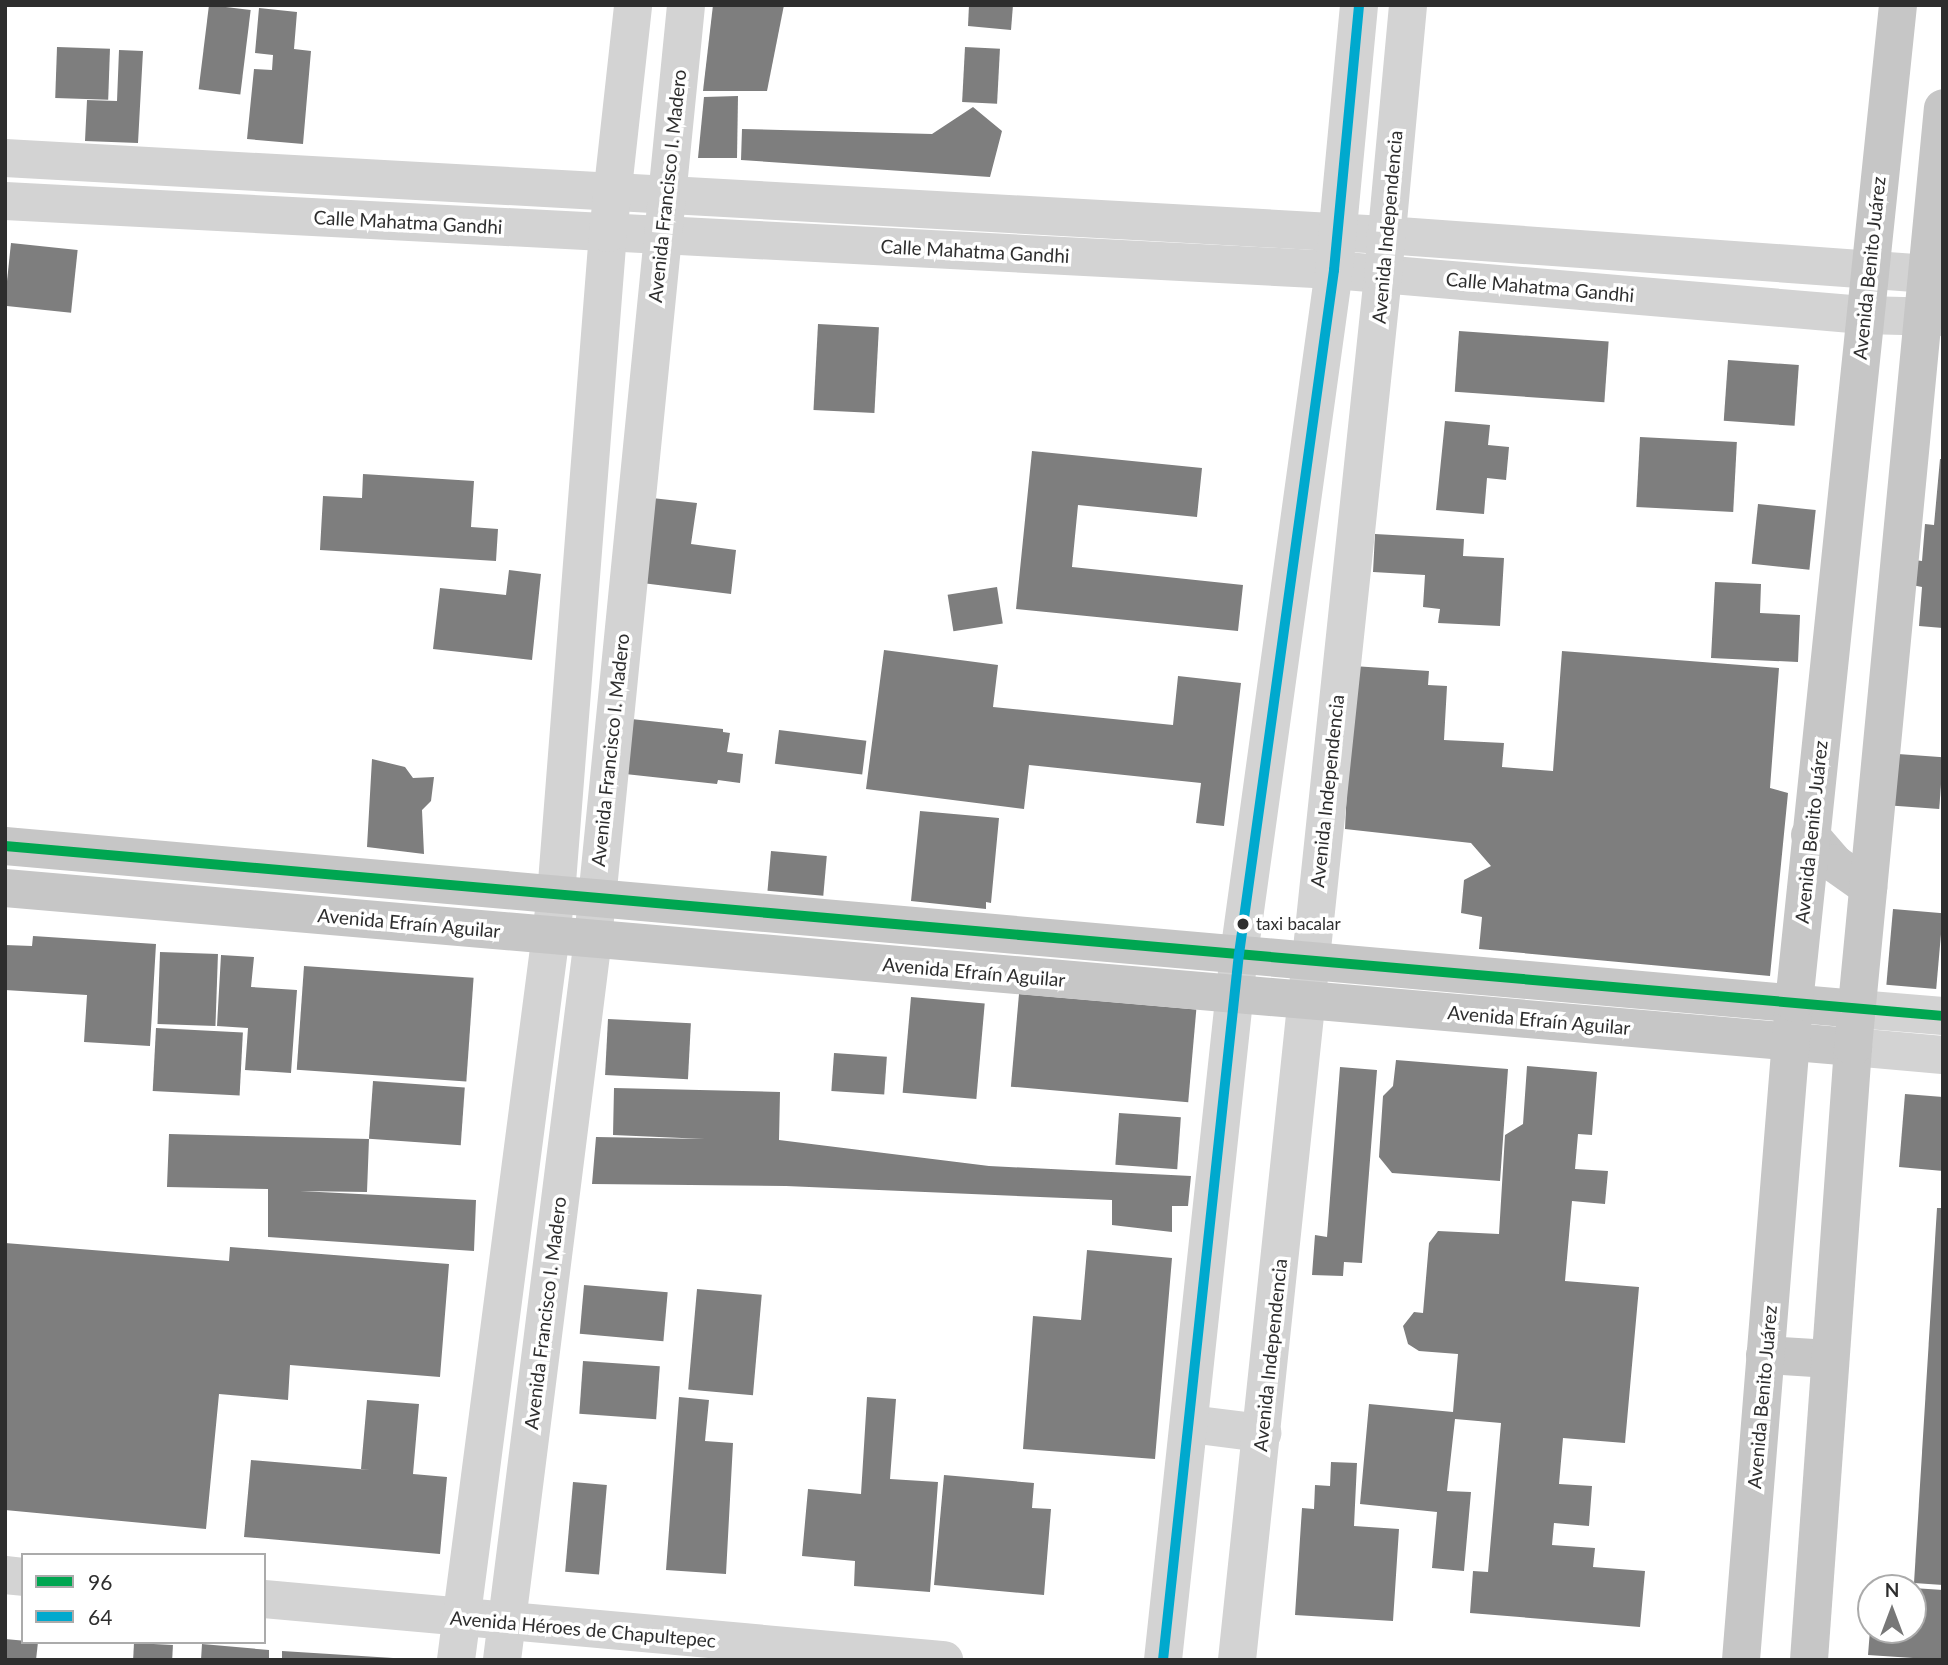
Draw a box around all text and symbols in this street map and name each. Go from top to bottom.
street label: Avenida Francisco I. Madero [643,68,691,304]
street label: Avenida Independencia [1367,129,1407,325]
street label: Avenida Benito Juárez [1848,175,1890,361]
street label: Calle Mahatma Gandhi [313,206,503,238]
street label: Calle Mahatma Gandhi [880,235,1070,267]
street label: Calle Mahatma Gandhi [1445,267,1635,307]
street label: Avenida Francisco I. Madero [586,632,634,868]
street label: Avenida Independencia [1306,693,1348,889]
street label: Avenida Benito Juárez [1790,739,1832,925]
street label: Avenida Efraín Aguilar [316,904,502,942]
place label: taxi bacalar [1256,914,1341,934]
marker: taxi bacalar [1236,917,1250,931]
street label: Avenida Efraín Aguilar [881,953,1067,991]
street label: Avenida Efraín Aguilar [1446,1001,1632,1039]
street label: Avenida Francisco I. Madero [519,1195,571,1431]
street label: Avenida Independencia [1249,1257,1291,1453]
street label: Avenida Benito Juárez [1743,1304,1781,1490]
legend [21,1553,266,1644]
text: 96 [88,1569,112,1594]
north arrow [1857,1574,1927,1644]
text: N [1885,1578,1899,1601]
text: 64 [88,1604,112,1629]
street label: Avenida Héroes de Chapultepec [449,1606,717,1652]

